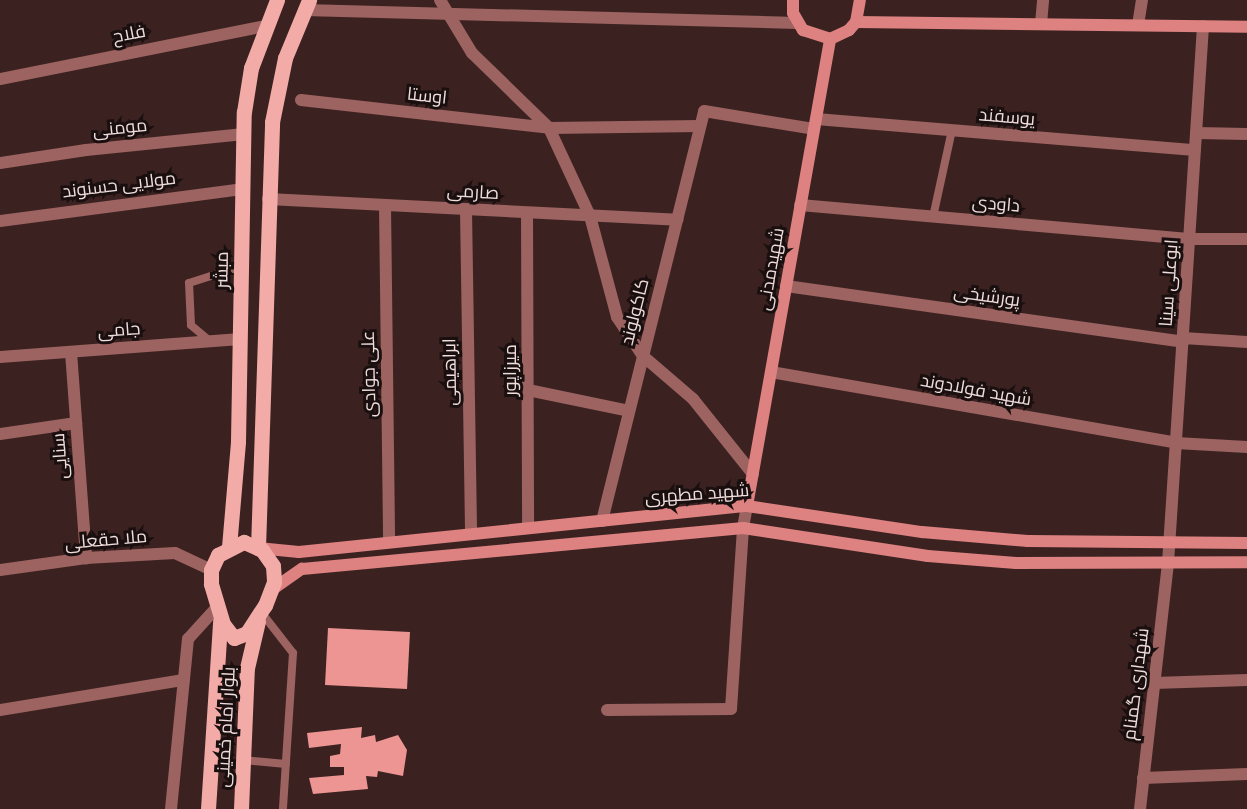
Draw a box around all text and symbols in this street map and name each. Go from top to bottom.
street label: فلاح [111,20,147,48]
street label: اوستا [406,83,448,109]
street label: یوسفند [978,104,1036,130]
street label: مومنی [92,114,148,142]
street label: مولایی حسنوند [61,167,177,203]
street label: صارمی [446,180,500,204]
street label: داودی [971,191,1021,217]
street label: شهیدمدنی [753,226,789,312]
street label: ابوعلی سینا [1155,239,1183,327]
street label: مبشر [211,251,233,289]
street label: کاکولوند [616,276,654,348]
street label: پورشیخی [952,281,1022,311]
street label: جامی [97,318,141,342]
street label: علی جوادی [357,330,381,418]
street label: ابراهیمی [439,338,461,406]
street label: میرزاپور [499,344,521,396]
street label: شهید فولادوند [919,370,1033,410]
street label: سنایی [48,432,72,480]
street label: شهید مطهری [644,480,750,508]
street label: ملا حقعلی [64,526,148,554]
street label: شهداری گمنام [1118,627,1154,741]
street label: بلوار امام خمینی [212,666,240,788]

